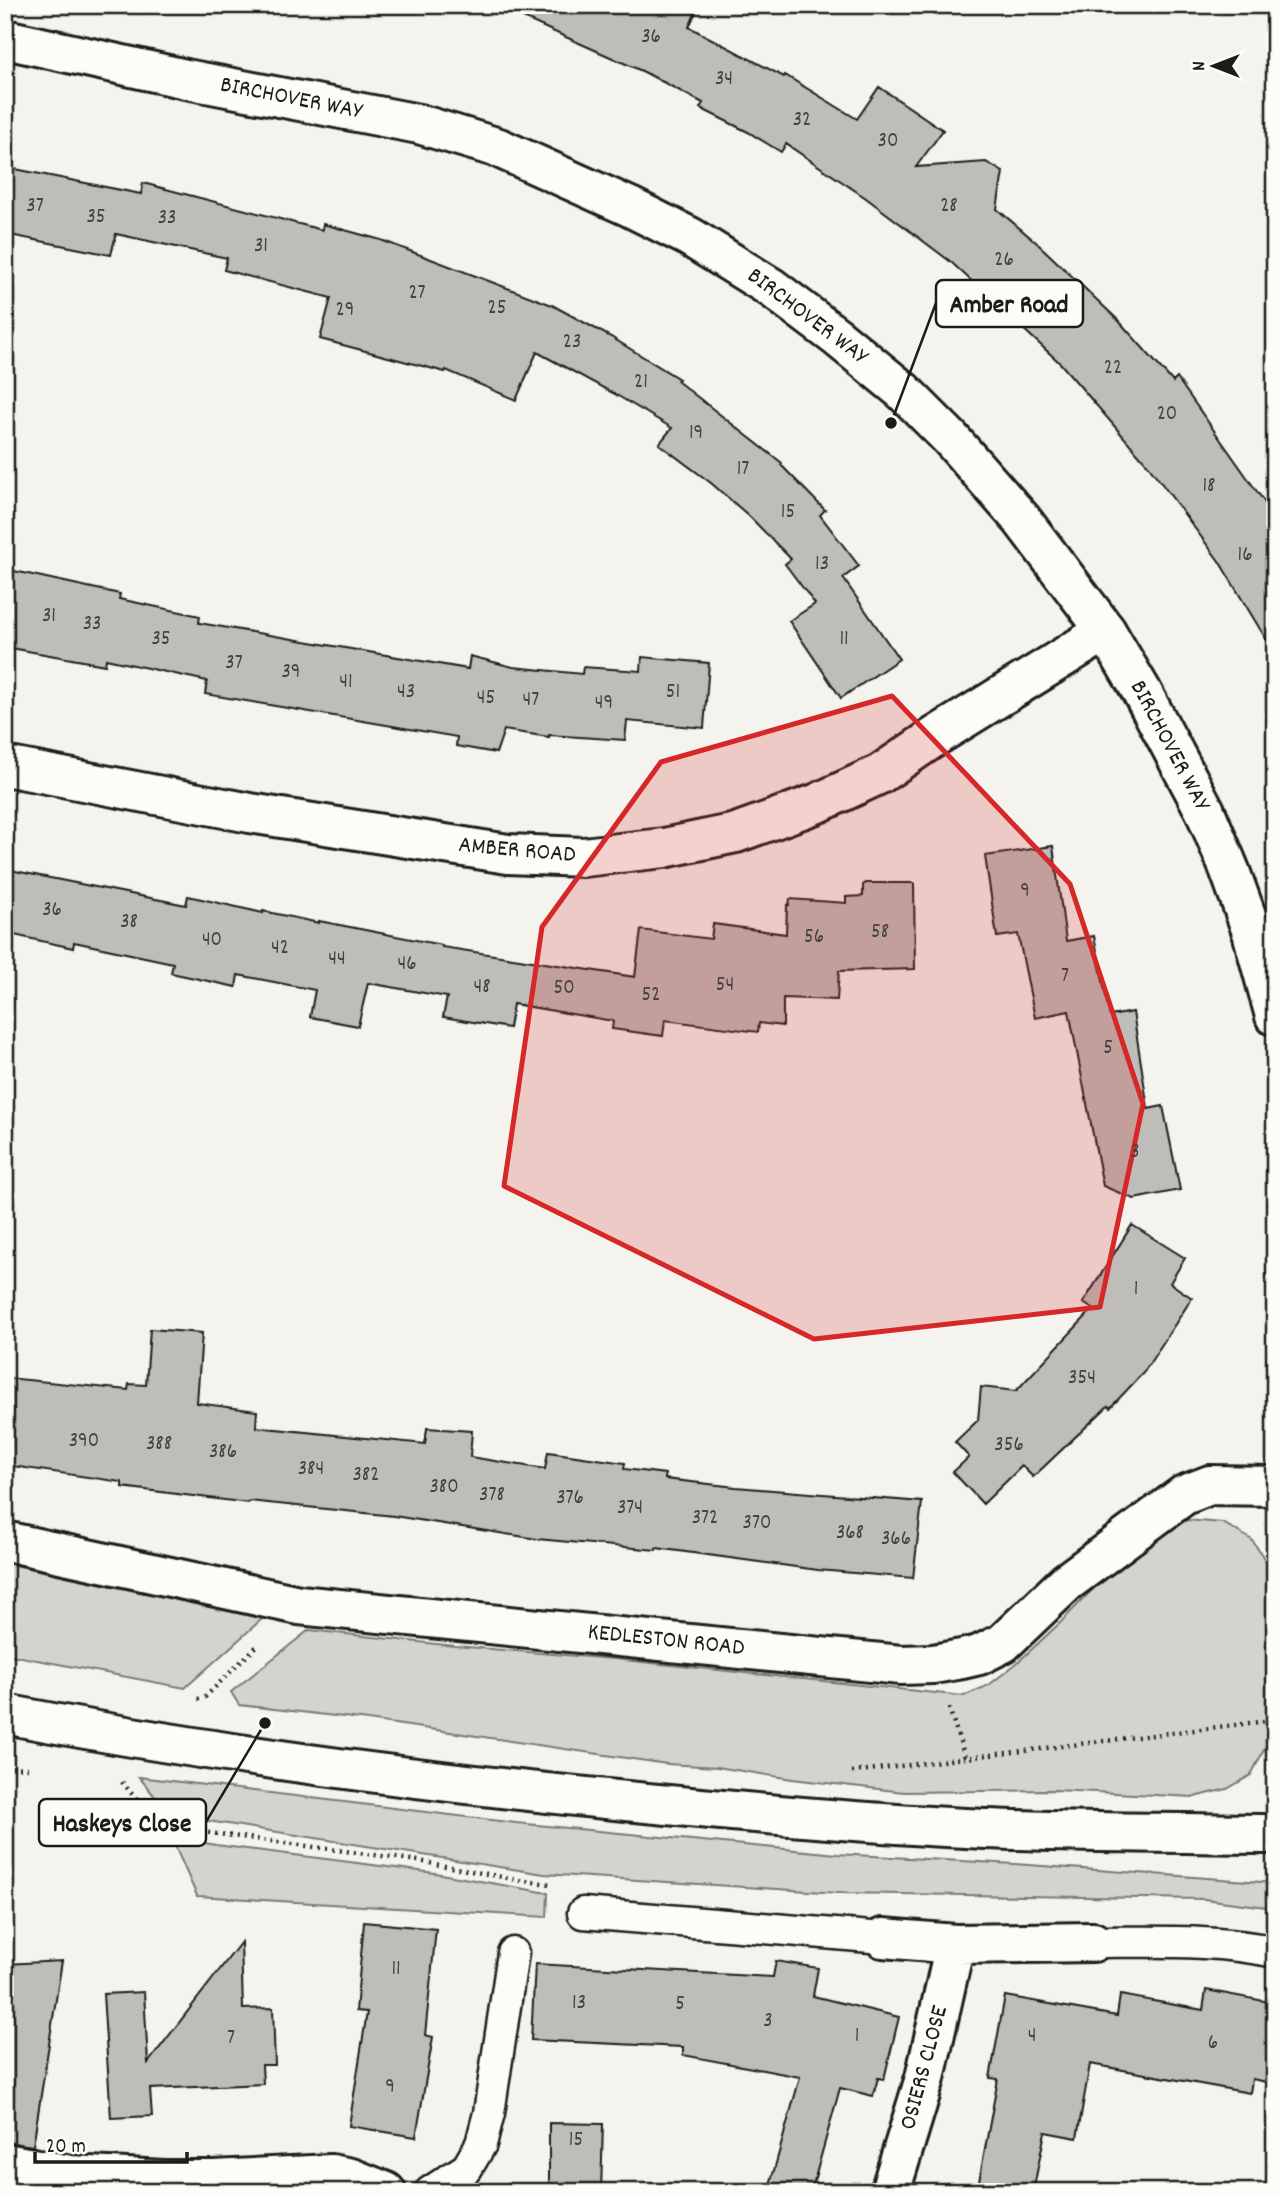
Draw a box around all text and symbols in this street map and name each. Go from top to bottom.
house number: 36 [641,23,661,53]
north arrow [1178,32,1248,102]
text: N [1187,61,1214,71]
house number: 34 [715,65,733,95]
street label: BIRCHOVER WAY [217,69,366,130]
house number: 32 [793,106,811,136]
house number: 30 [878,127,898,157]
house number: 37 [26,192,44,222]
house number: 28 [940,192,958,222]
house number: 35 [86,203,106,233]
house number: 33 [158,204,176,234]
house number: 31 [254,232,268,262]
house number: 26 [994,246,1014,276]
street label: BIRCHOVER WAY [739,260,876,375]
house number: 27 [408,279,426,309]
callout: Amber Road [936,280,1083,327]
text: Amber Road [950,288,1068,325]
house number: 25 [488,294,506,324]
house number: 29 [336,296,354,326]
house number: 23 [563,328,581,358]
house number: 22 [1104,354,1122,384]
house number: 21 [634,368,648,398]
house number: 20 [1157,400,1177,430]
house number: 19 [689,419,703,449]
house number: 17 [737,455,749,485]
house number: 18 [1202,472,1216,502]
house number: 15 [781,498,795,528]
house number: 16 [1238,541,1252,571]
house number: 13 [815,550,829,580]
house number: 31 [42,602,56,632]
house number: 33 [83,610,101,640]
house number: 35 [151,625,171,655]
house number: 11 [839,625,849,655]
house number: 37 [225,649,243,679]
house number: 39 [282,658,300,688]
house number: 41 [339,668,353,698]
street label: BIRCHOVER WAY [1120,675,1218,818]
house number: 43 [397,678,415,708]
house number: 51 [666,678,680,708]
house number: 45 [477,684,495,714]
house number: 47 [523,686,539,716]
house number: 49 [595,689,613,719]
street label: AMBER ROAD [457,829,577,873]
house number: 9 [1020,877,1030,907]
house number: 36 [42,896,62,926]
house number: 38 [120,908,138,938]
house number: 58 [871,918,889,948]
house number: 56 [804,923,824,953]
house number: 40 [202,926,222,956]
house number: 42 [271,934,289,964]
house number: 44 [328,945,346,975]
house number: 46 [397,950,417,980]
house number: 7 [1061,962,1069,992]
house number: 54 [716,971,734,1001]
house number: 48 [473,973,491,1003]
house number: 50 [553,974,575,1004]
house number: 52 [642,981,660,1011]
house number: 5 [1103,1034,1113,1064]
house number: 3 [1130,1138,1140,1168]
house number: 1 [1134,1275,1138,1305]
house number: 354 [1068,1364,1096,1394]
house number: 390 [69,1427,99,1457]
house number: 388 [146,1430,172,1460]
house number: 356 [994,1431,1024,1461]
house number: 386 [209,1438,237,1468]
house number: 384 [298,1455,324,1485]
house number: 382 [353,1461,379,1491]
house number: 380 [429,1473,459,1503]
house number: 378 [479,1481,505,1511]
house number: 376 [556,1484,584,1514]
house number: 374 [617,1494,643,1524]
house number: 372 [692,1504,718,1534]
house number: 370 [743,1509,771,1539]
house number: 368 [836,1519,864,1549]
house number: 366 [881,1525,911,1555]
street label: KEDLESTON ROAD [586,1616,746,1666]
callout: Haskeys Close [39,1799,206,1846]
text: Haskeys Close [53,1807,191,1844]
house number: 11 [391,1955,401,1985]
house number: 13 [572,1989,586,2019]
house number: 5 [675,1990,685,2020]
street label: OSIERS CLOSE [892,2002,958,2134]
house number: 3 [763,2007,773,2037]
house number: 1 [855,2022,859,2052]
house number: 4 [1028,2022,1036,2052]
house number: 7 [227,2024,235,2054]
house number: 6 [1208,2029,1218,2059]
house number: 9 [385,2073,395,2103]
scale bar [35,2120,187,2164]
house number: 15 [569,2126,583,2156]
text: 20 m [46,2133,86,2163]

